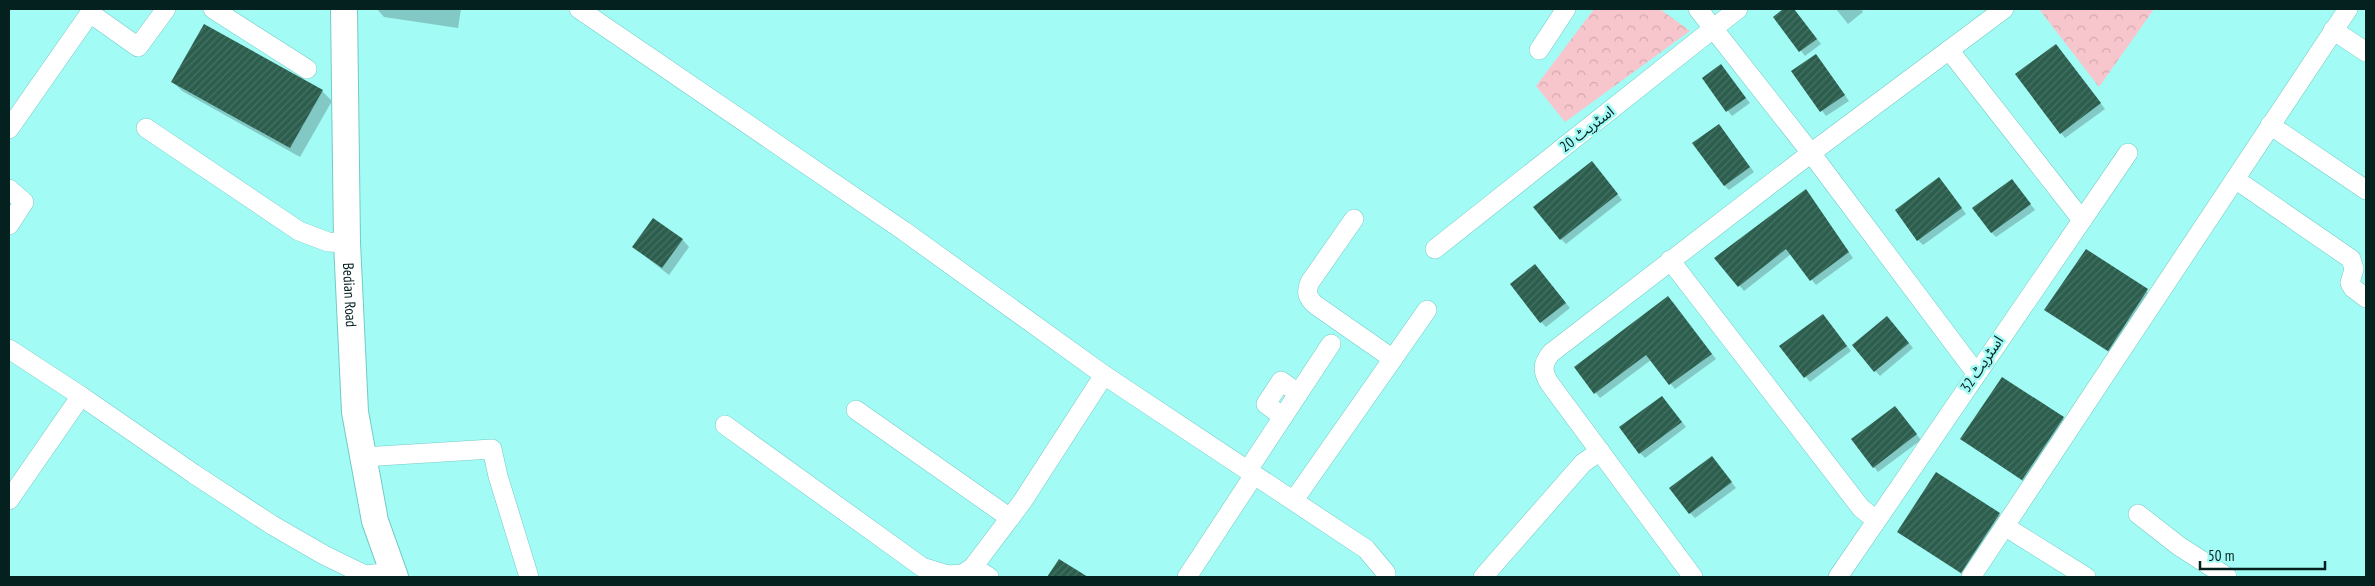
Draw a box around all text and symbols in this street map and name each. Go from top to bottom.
street label: اسٹریٹ 20 [1556,101,1618,156]
street label: Bedian Road [339,262,361,328]
street label: اسٹریٹ 32 [1956,332,2007,396]
scale bar [2200,538,2325,570]
text: 50 m [2208,546,2234,565]

